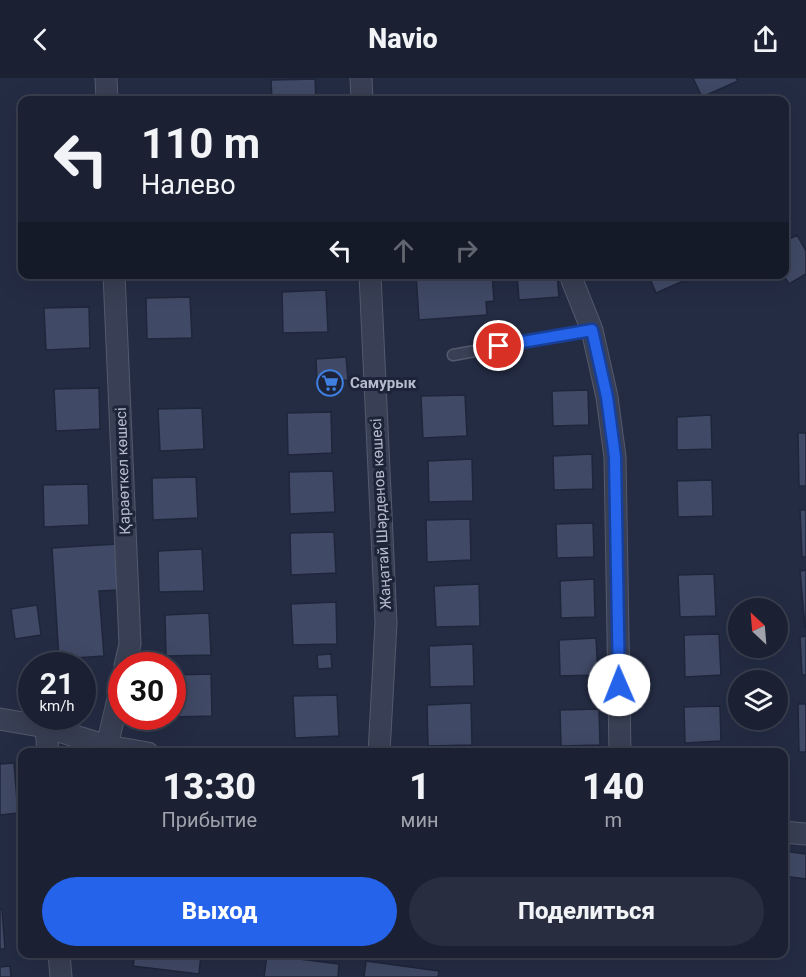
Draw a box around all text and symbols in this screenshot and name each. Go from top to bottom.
icon: back [24,23,57,56]
text: Navio [368,23,438,55]
icon: share [749,23,782,56]
text: 110 m [141,119,260,168]
icon: left [42,120,120,198]
text: Налево [141,169,236,201]
icon: left [324,234,357,267]
icon: ahead [387,234,420,267]
icon: right [450,234,483,267]
pin [473,320,524,371]
icon: arrive [482,329,515,362]
supermarket icon: Самурык [315,368,345,398]
place label: Самурык [350,374,417,392]
street label: Қараөткел көшесі [112,407,134,535]
street label: Жаңатай Шәрденов көшесі [367,418,395,610]
north arrow [728,598,788,658]
map controls [728,598,788,730]
speed limit sign: 30 [108,652,186,730]
position arrow [587,653,651,717]
text: 21 [40,666,74,701]
button: layers [728,670,788,730]
text: km/h [39,697,75,715]
text: 13:30 [163,766,256,808]
text: 1 [409,766,430,808]
text: 140 [582,766,644,808]
text: Прибытие [162,808,257,832]
text: мин [401,808,439,832]
text: m [604,808,622,832]
button: Выход [42,877,397,946]
button: Поделиться [409,877,764,946]

